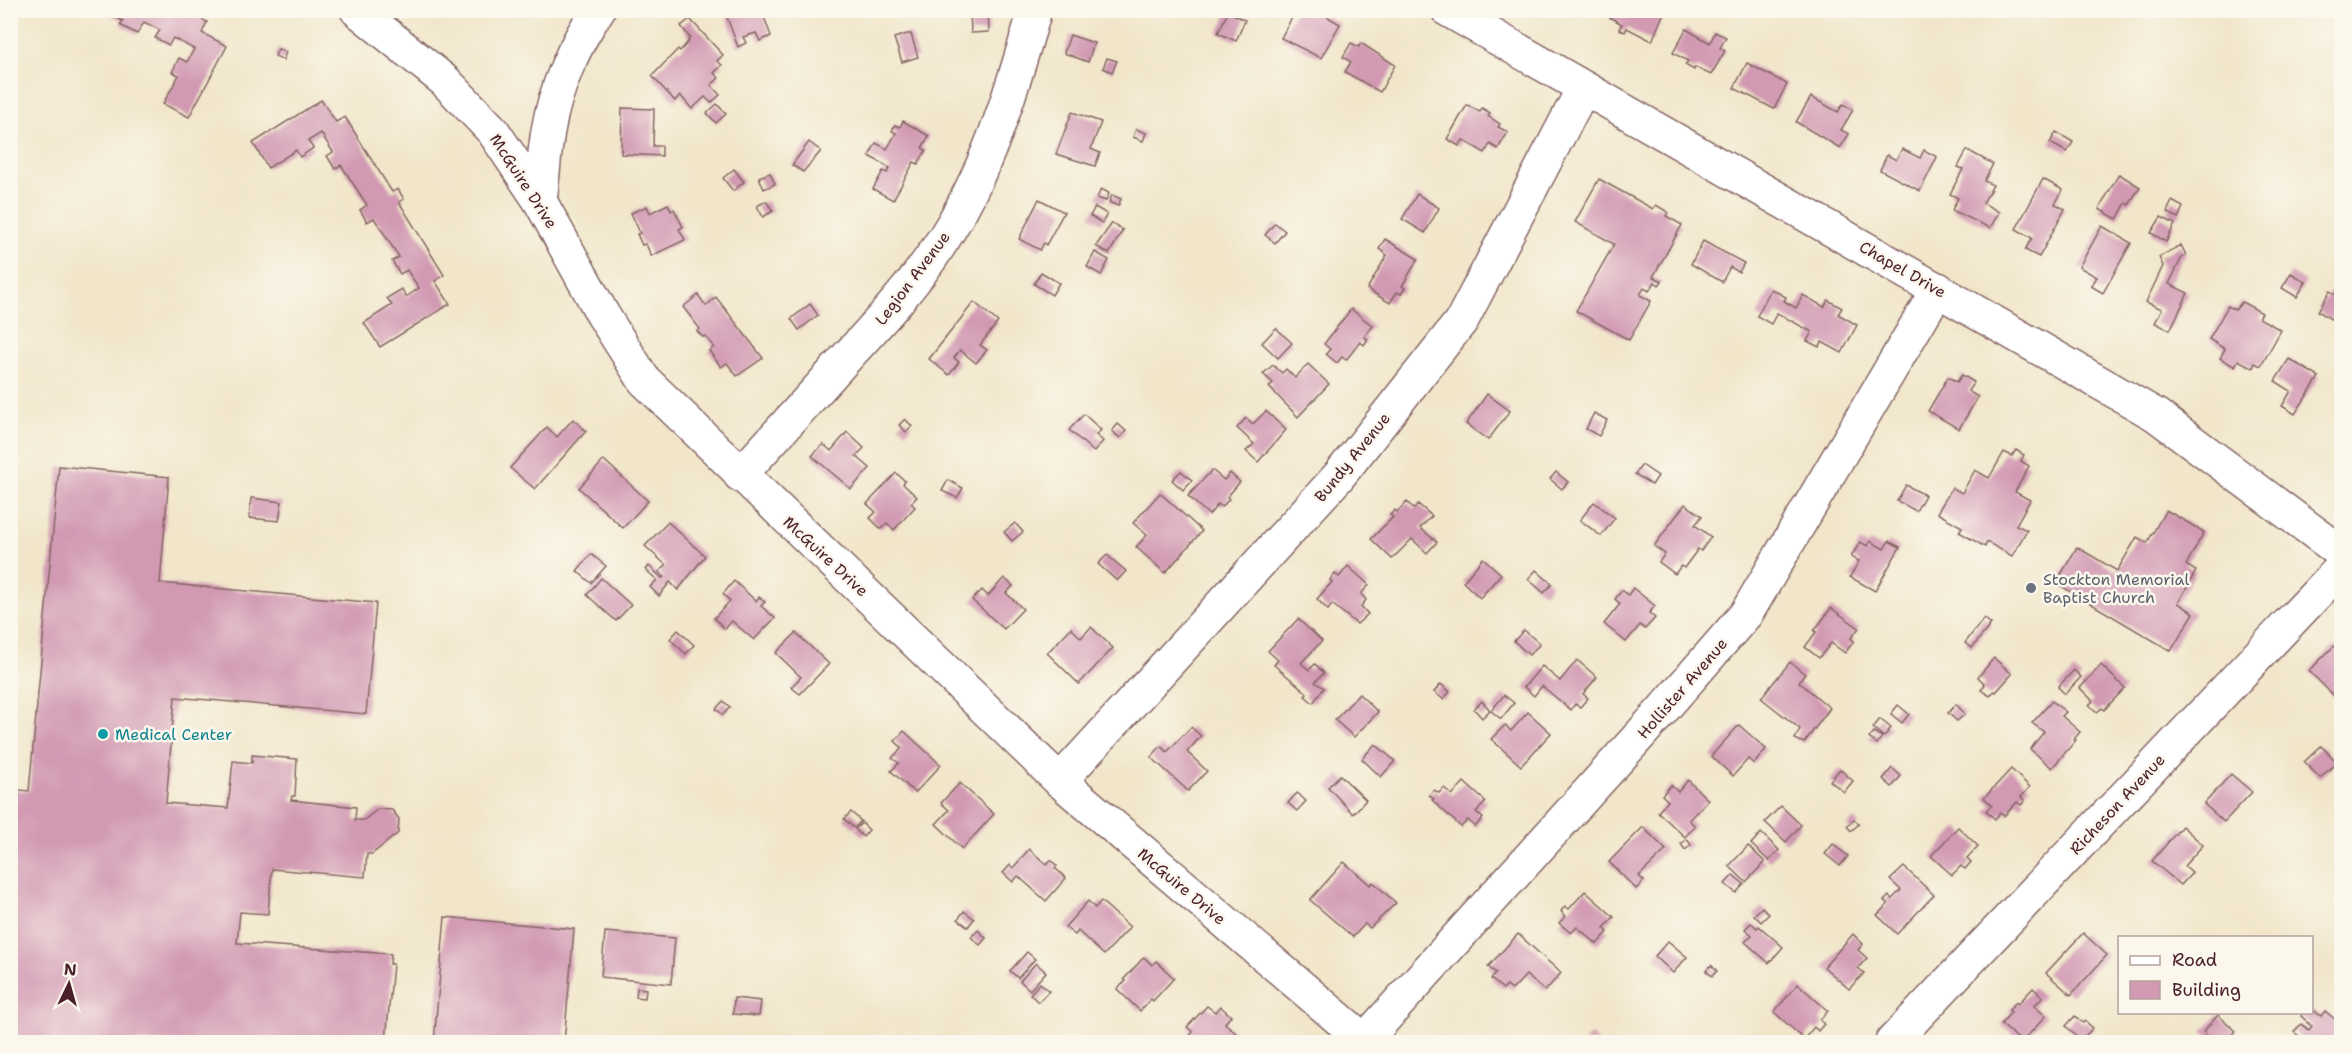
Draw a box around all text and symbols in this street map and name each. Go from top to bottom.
street label: McGuire Drive [485,130,562,233]
street label: Legion Avenue [870,227,955,330]
street label: Chapel Drive [1856,236,1950,303]
street label: Bundy Avenue [1310,408,1395,506]
street label: McGuire Drive [779,512,873,601]
place label: Stockton Memorial Baptist Church [2043,569,2189,608]
marker: Stockton Memorial Baptist Church [2024,581,2038,595]
street label: Hollister Avenue [1633,633,1732,743]
place label: Medical Center [115,724,232,745]
marker: Medical Center [96,727,110,741]
street label: Richeson Avenue [2065,749,2170,859]
street label: McGuire Drive [1133,843,1230,929]
legend [2118,936,2313,1014]
text: Road [2172,948,2217,972]
north arrow [39,954,99,1014]
text: N [63,959,77,981]
text: Building [2172,978,2241,1002]

